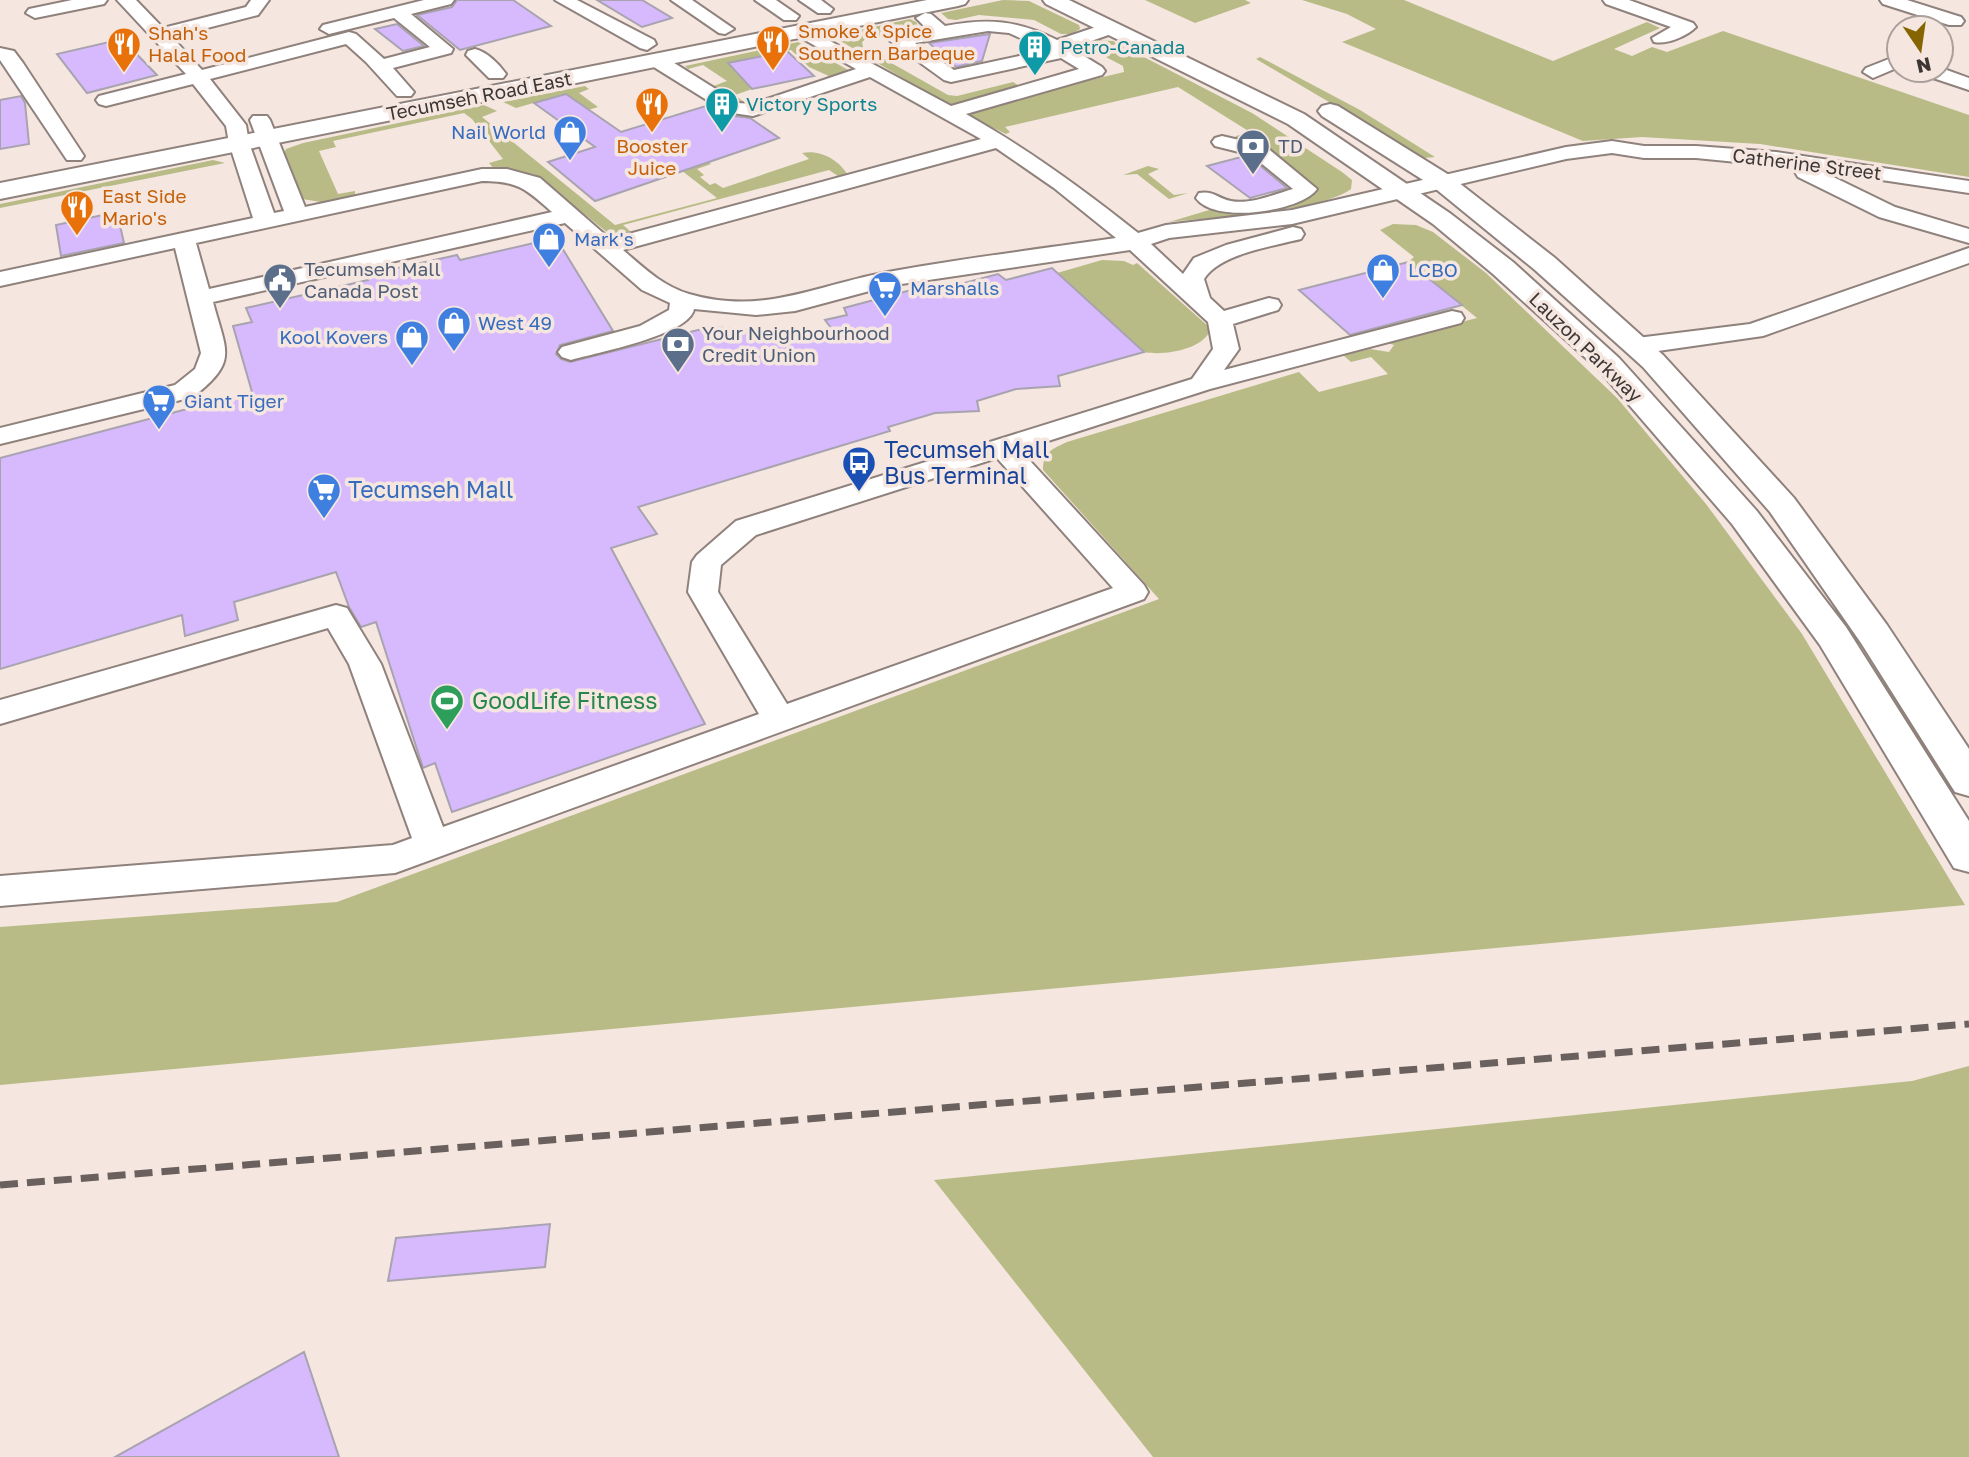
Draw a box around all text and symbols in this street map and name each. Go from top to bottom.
north arrow [1885,14,1955,84]
place label: Smoke & Spice Southern Barbeque [798,19,975,64]
place label: Shah's Halal Food [148,21,246,66]
restaurant icon: Smoke & Spice Southern Barbeque [754,23,792,72]
restaurant icon: Shah's Halal Food [105,25,143,74]
building icon: Petro-Canada [1016,28,1054,77]
place label: Petro-Canada [1060,35,1185,58]
text: N [1914,53,1934,79]
street label: Tecumseh Road East [384,66,574,125]
restaurant icon: Booster Juice [633,85,671,134]
building icon: Victory Sports [703,85,741,134]
place label: Victory Sports [746,92,877,115]
shop icon: Nail World [551,113,589,162]
place label: Nail World [451,120,546,143]
bank icon: TD [1234,127,1272,176]
place label: Booster Juice [616,134,688,179]
place label: TD [1278,134,1303,157]
street label: Catherine Street [1731,143,1883,184]
place label: East Side Mario's [102,184,187,229]
restaurant icon: East Side Mario's [58,188,96,237]
shop icon: Mark's [530,220,568,269]
place label: Mark's [574,227,634,250]
shop icon: LCBO [1364,251,1402,300]
place label: Tecumseh Mall Canada Post [304,257,441,302]
place label: LCBO [1408,258,1458,281]
public building icon: Tecumseh Mall Canada Post [261,261,299,310]
supermarket icon: Marshalls [866,269,904,318]
place label: Marshalls [910,276,999,299]
street label: Lauzon Parkway [1525,287,1648,407]
shop icon: West 49 [435,304,473,353]
place label: West 49 [478,311,552,334]
shop icon: Kool Kovers [393,318,431,367]
place label: Your Neighbourhood Credit Union [702,321,890,366]
place label: Kool Kovers [279,325,388,348]
bank icon: Your Neighbourhood Credit Union [659,325,697,374]
supermarket icon: Giant Tiger [140,382,178,431]
place label: Giant Tiger [184,389,285,412]
place label: Tecumseh Mall Bus Terminal [884,435,1049,489]
bus stop icon: Tecumseh Mall Bus Terminal [840,444,878,493]
supermarket icon: Tecumseh Mall [305,471,343,520]
place label: Tecumseh Mall [348,475,513,503]
sports icon: GoodLife Fitness [428,682,466,731]
place label: GoodLife Fitness [472,686,657,714]

